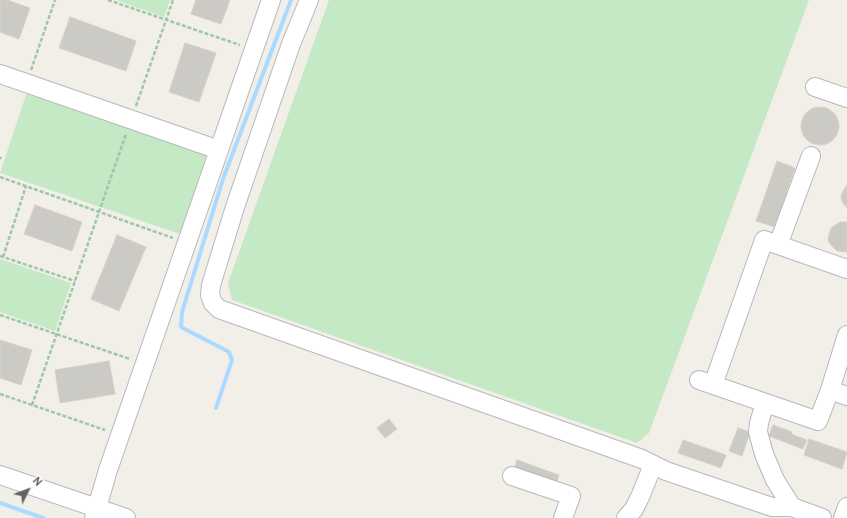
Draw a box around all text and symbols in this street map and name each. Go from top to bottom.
north arrow [8,470,48,510]
text: N [29,474,45,490]

